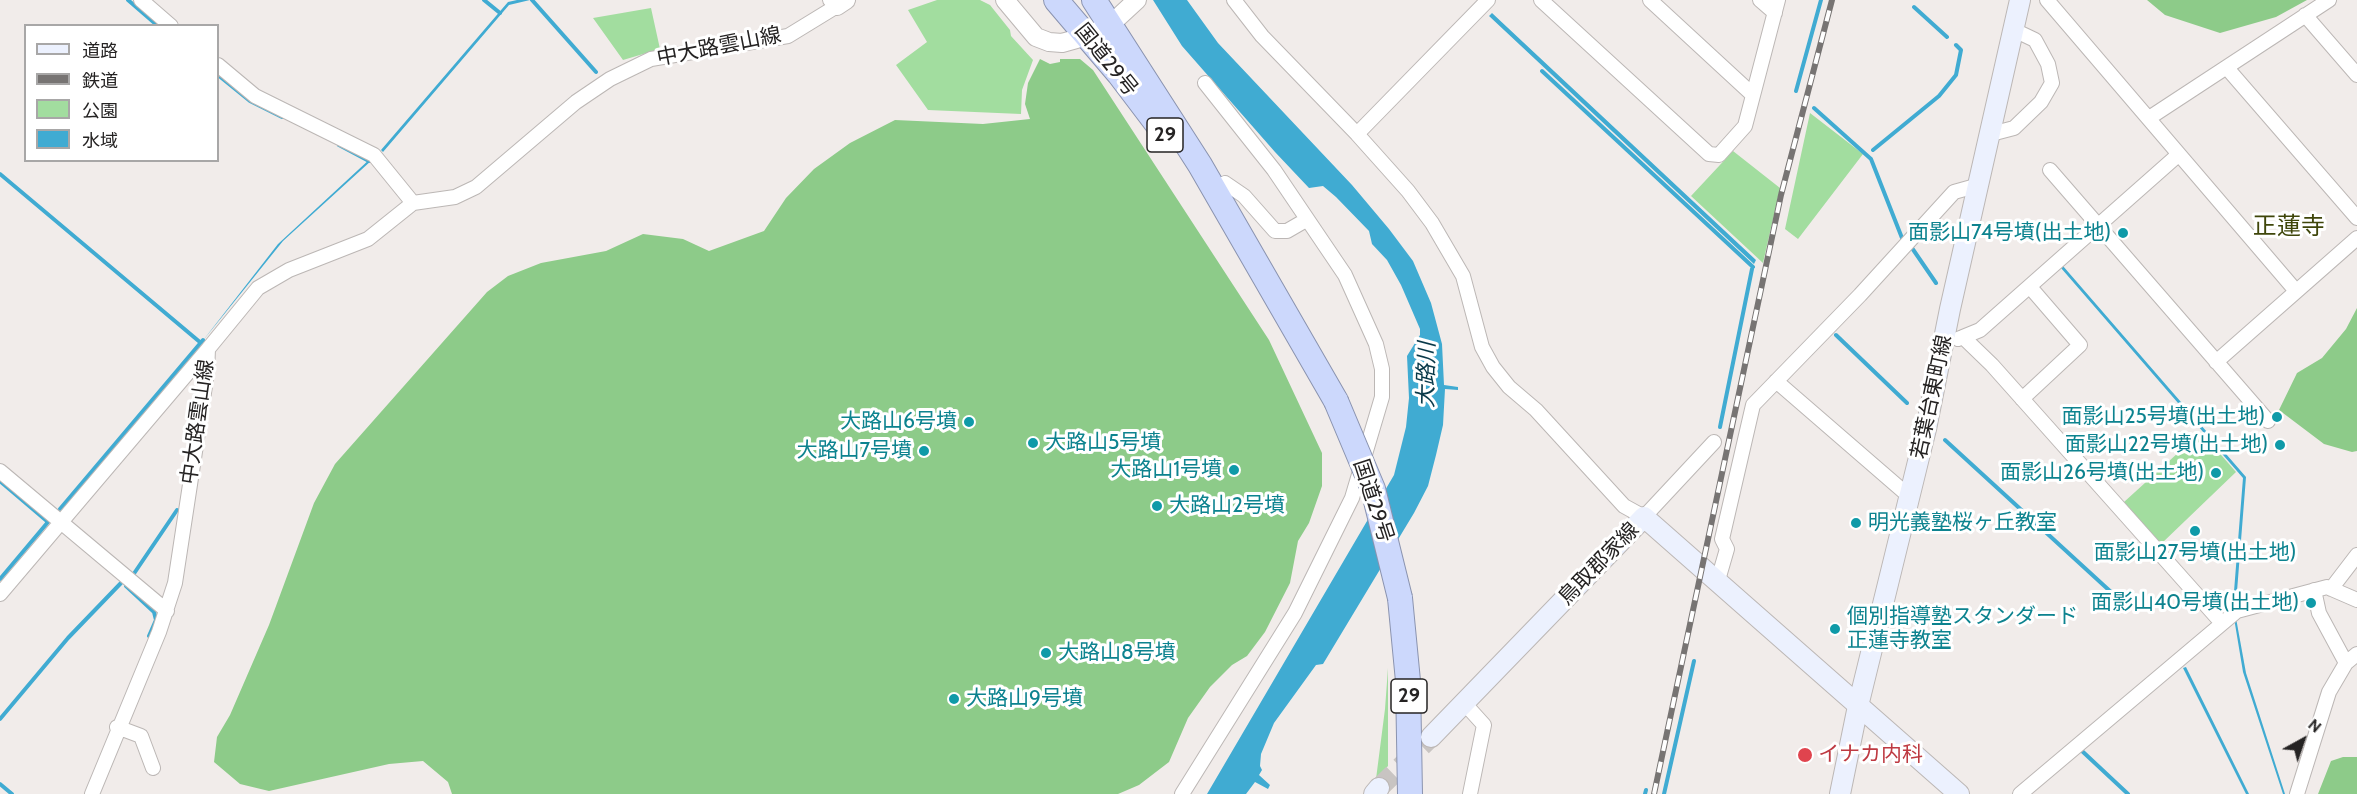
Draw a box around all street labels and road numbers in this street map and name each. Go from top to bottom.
street label: 国道29号 [1069,19,1143,101]
street label: 中大路雲山線 [655,23,783,71]
road number: 29 [1147,118,1183,152]
street label: 若葉台東町線 [1907,333,1957,461]
street label: 中大路雲山線 [177,358,219,486]
street label: 国道29号 [1348,456,1398,546]
street label: 鳥取郡家線 [1553,517,1645,611]
road number: 29 [1391,679,1427,713]

